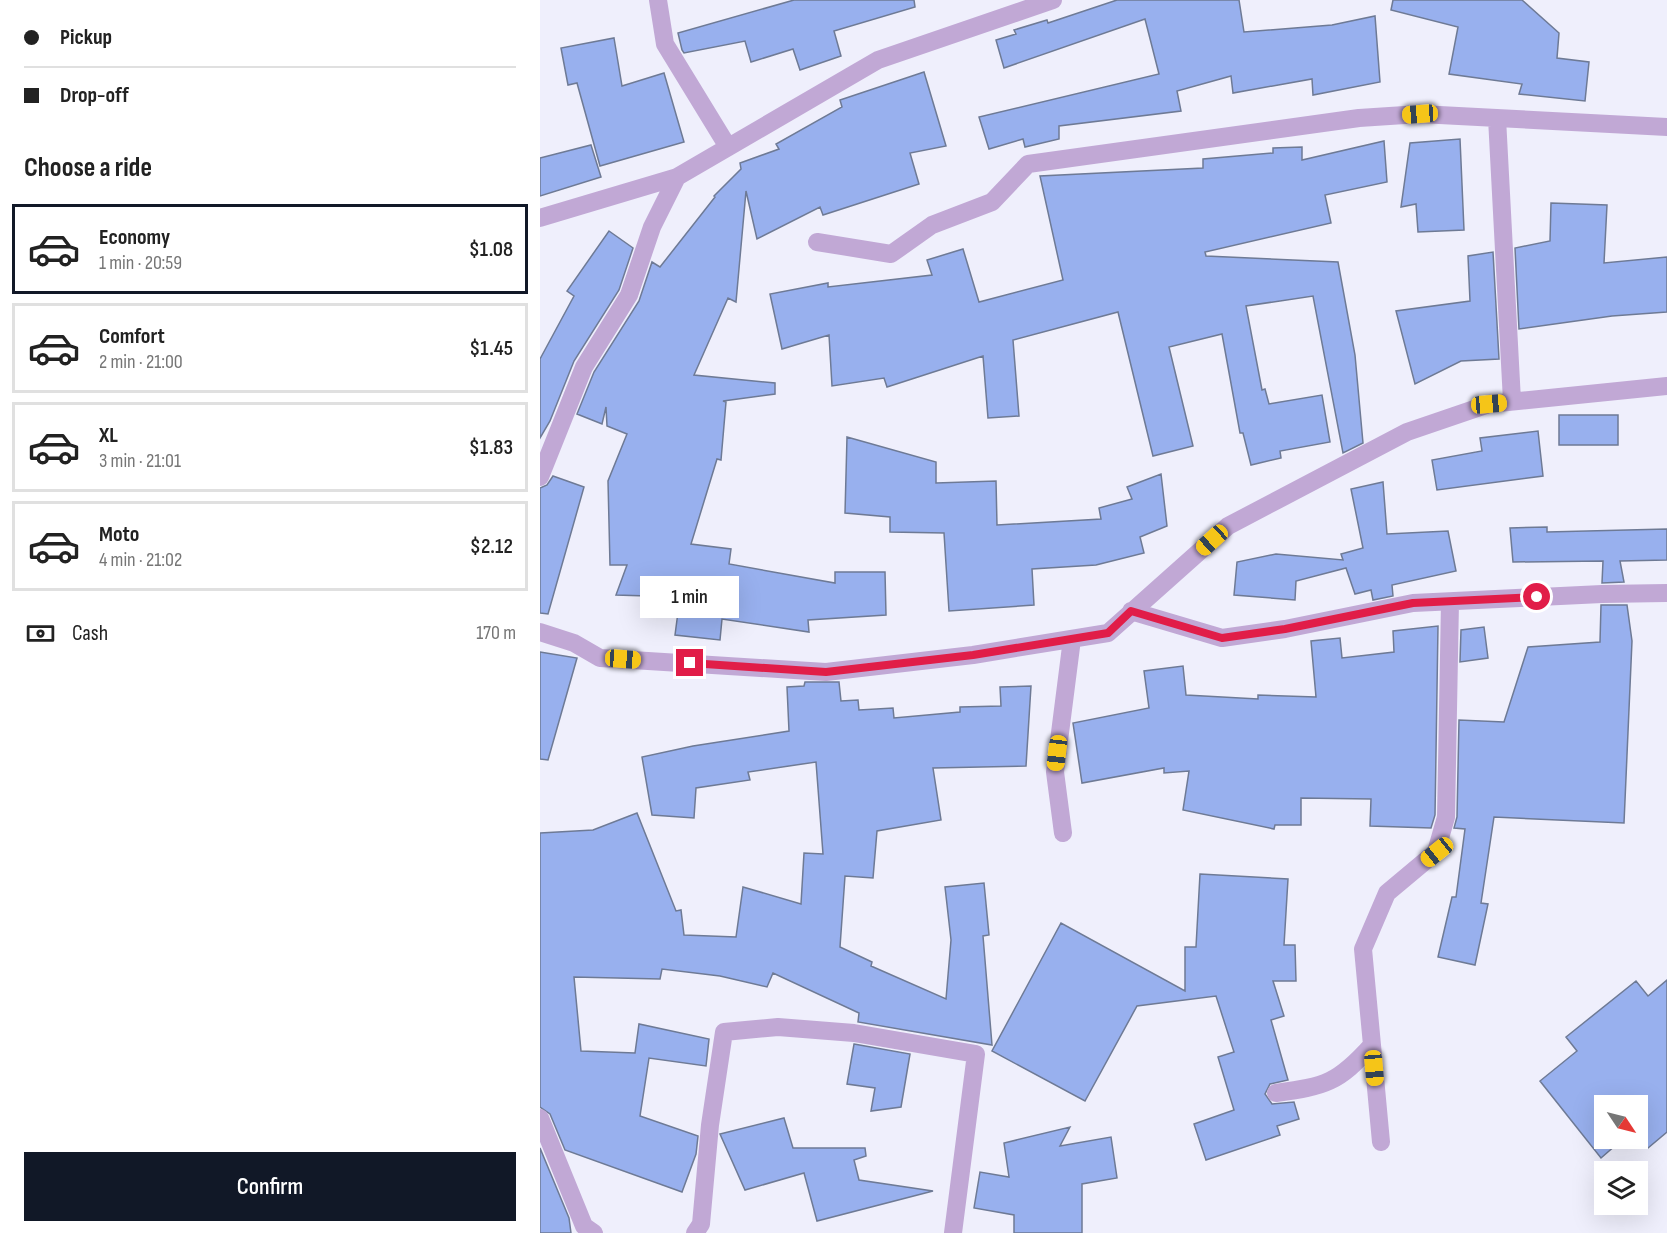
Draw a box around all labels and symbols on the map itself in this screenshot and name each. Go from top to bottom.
car [1401,104,1439,124]
car [1470,393,1508,415]
car [1193,521,1231,559]
callout: 1 min [640,576,740,618]
route start [1523,583,1550,610]
car [604,649,642,669]
route end [676,649,703,676]
car [1046,734,1068,772]
car [1417,834,1457,870]
car [1363,1049,1385,1087]
north arrow [1594,1095,1648,1149]

